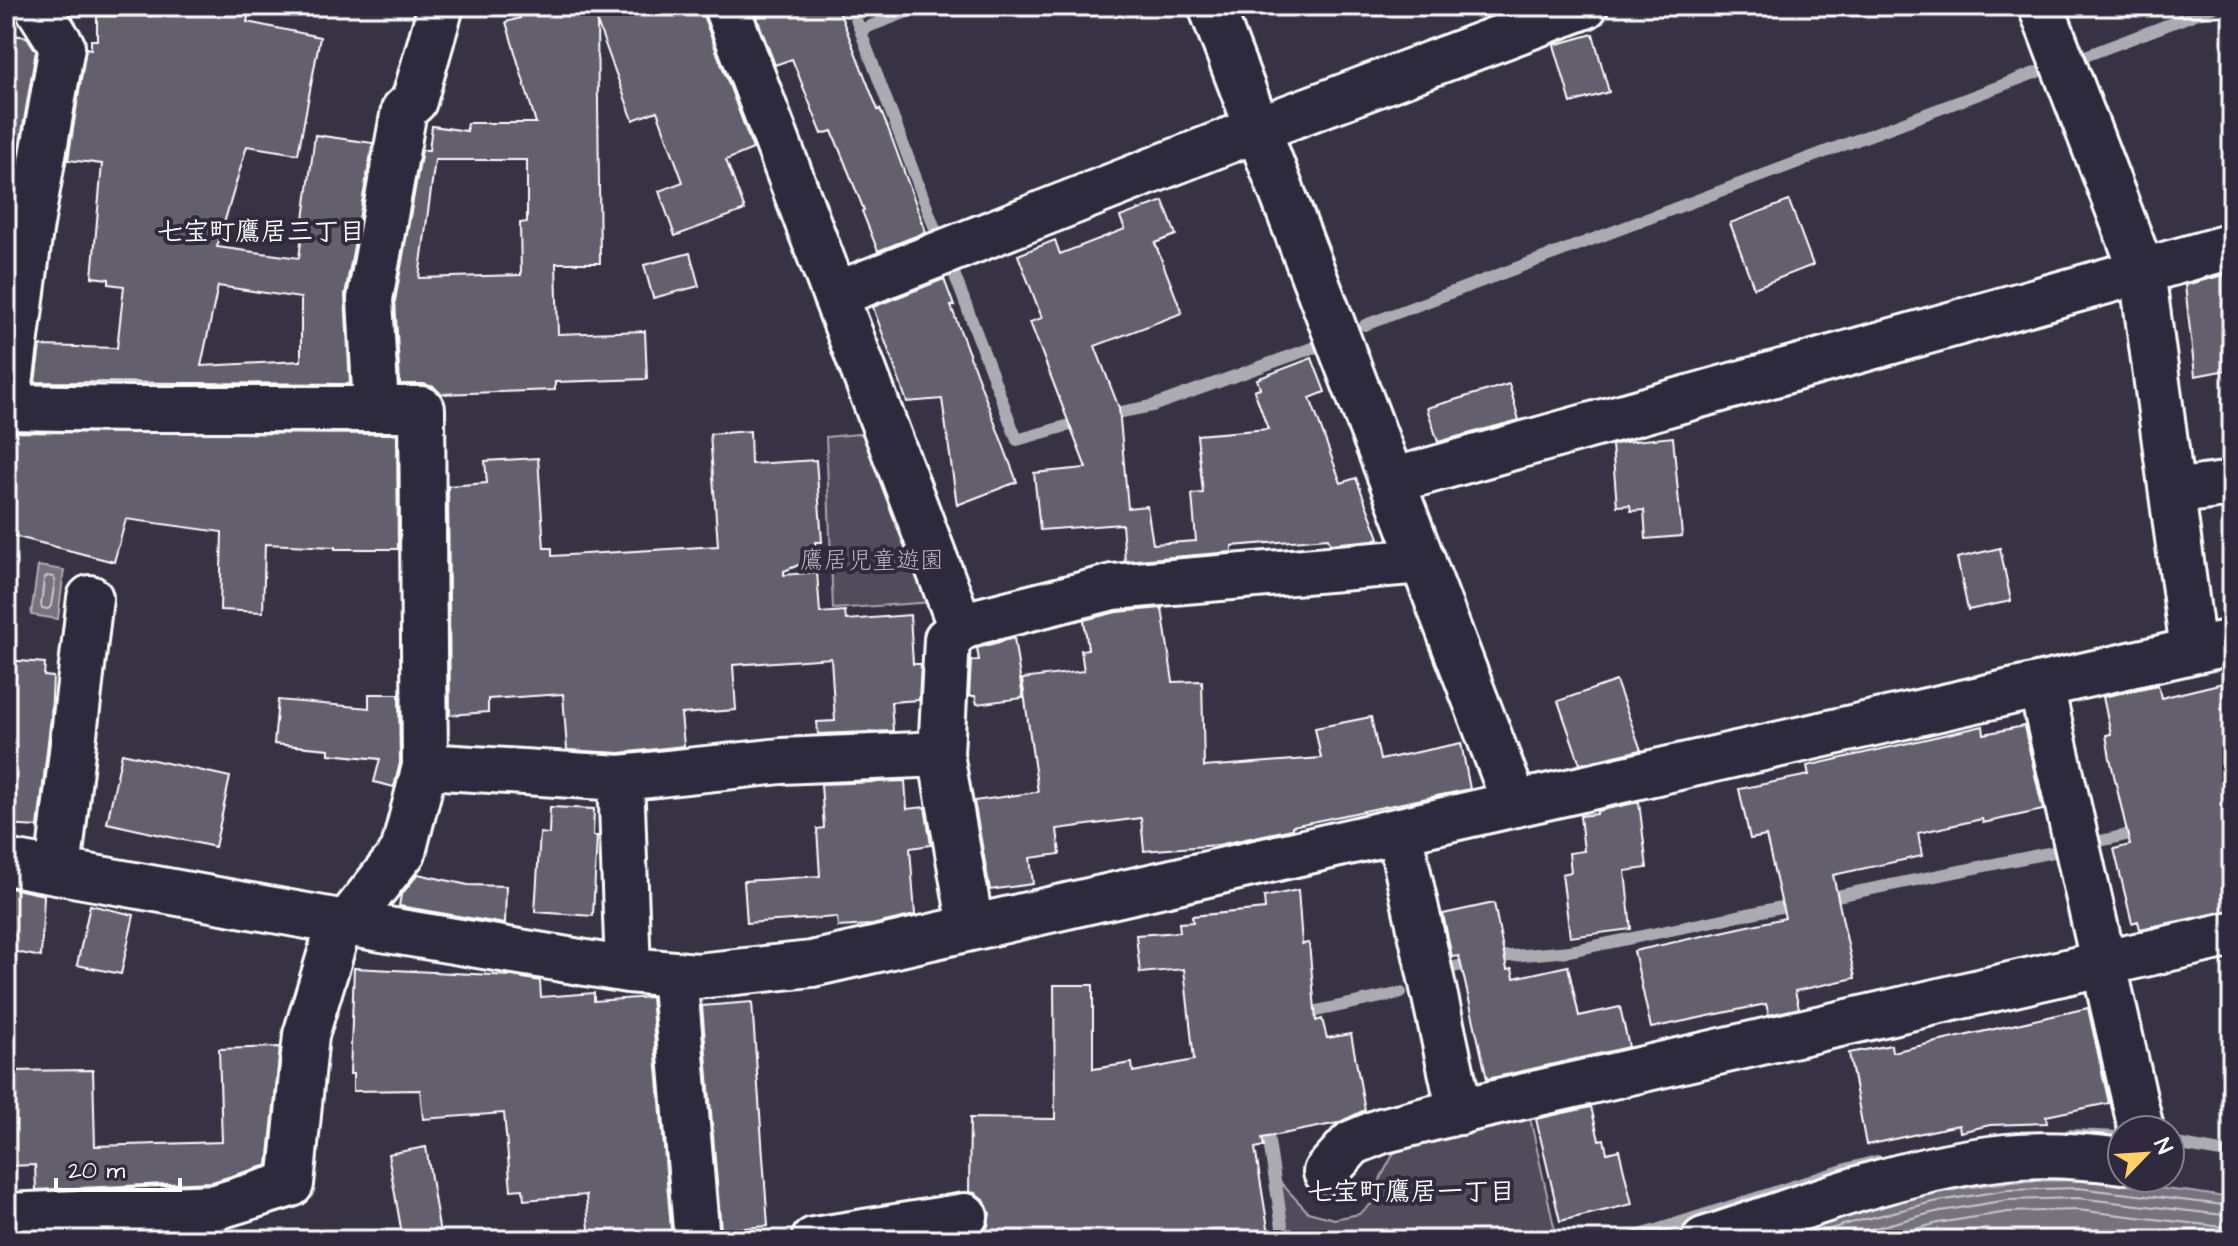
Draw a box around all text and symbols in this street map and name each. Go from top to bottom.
district label: 七宝町鷹居三丁目 [157,214,365,250]
park label: 鷹居児童遊園 [800,544,944,578]
north arrow [2106,1114,2186,1194]
text: N [2146,1133,2180,1159]
scale bar [56,1142,180,1192]
text: 20 m [68,1154,125,1188]
district label: 七宝町鷹居一丁目 [1307,1174,1515,1210]

